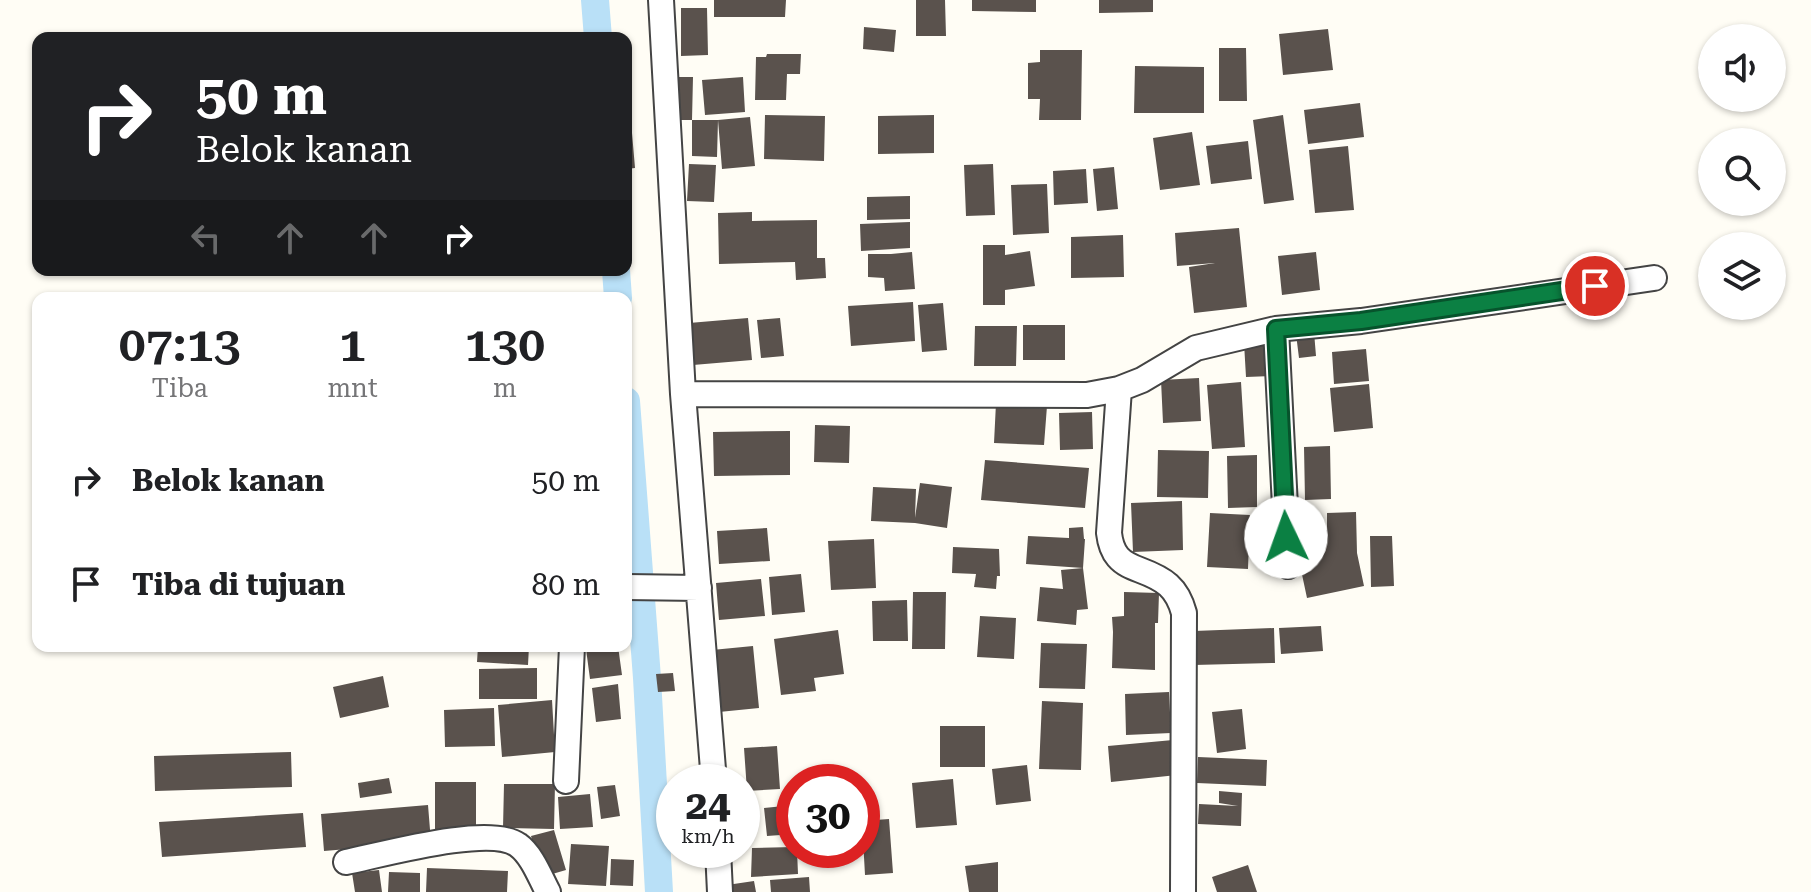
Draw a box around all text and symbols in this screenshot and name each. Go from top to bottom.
map controls [1698,24,1786,320]
button: sound [1698,24,1786,112]
text: 50 m [196,62,327,128]
icon: right [64,64,168,168]
button: search [1698,128,1786,216]
text: Belok kanan [196,129,412,171]
icon: left [184,216,228,260]
icon: ahead [268,216,312,260]
icon: ahead [352,216,396,260]
icon: right [436,216,480,260]
button: layers [1698,232,1786,320]
pin [1561,252,1629,320]
icon: arrive [1573,264,1617,308]
text: 07:13 [119,317,241,373]
text: 1 [339,317,366,373]
text: 130 [464,317,545,373]
text: Tiba [152,373,208,403]
text: mnt [327,373,378,403]
text: m [493,373,517,403]
icon: right [64,458,108,502]
text: Belok kanan [132,463,325,498]
text: 50 m [531,463,600,498]
position arrow [1244,495,1328,579]
icon: arrive [64,562,108,606]
text: Tiba di tujuan [132,567,345,602]
text: 80 m [531,567,600,602]
speed limit sign: 30 [776,764,880,868]
text: 24 [686,782,730,829]
text: km/h [681,824,735,848]

